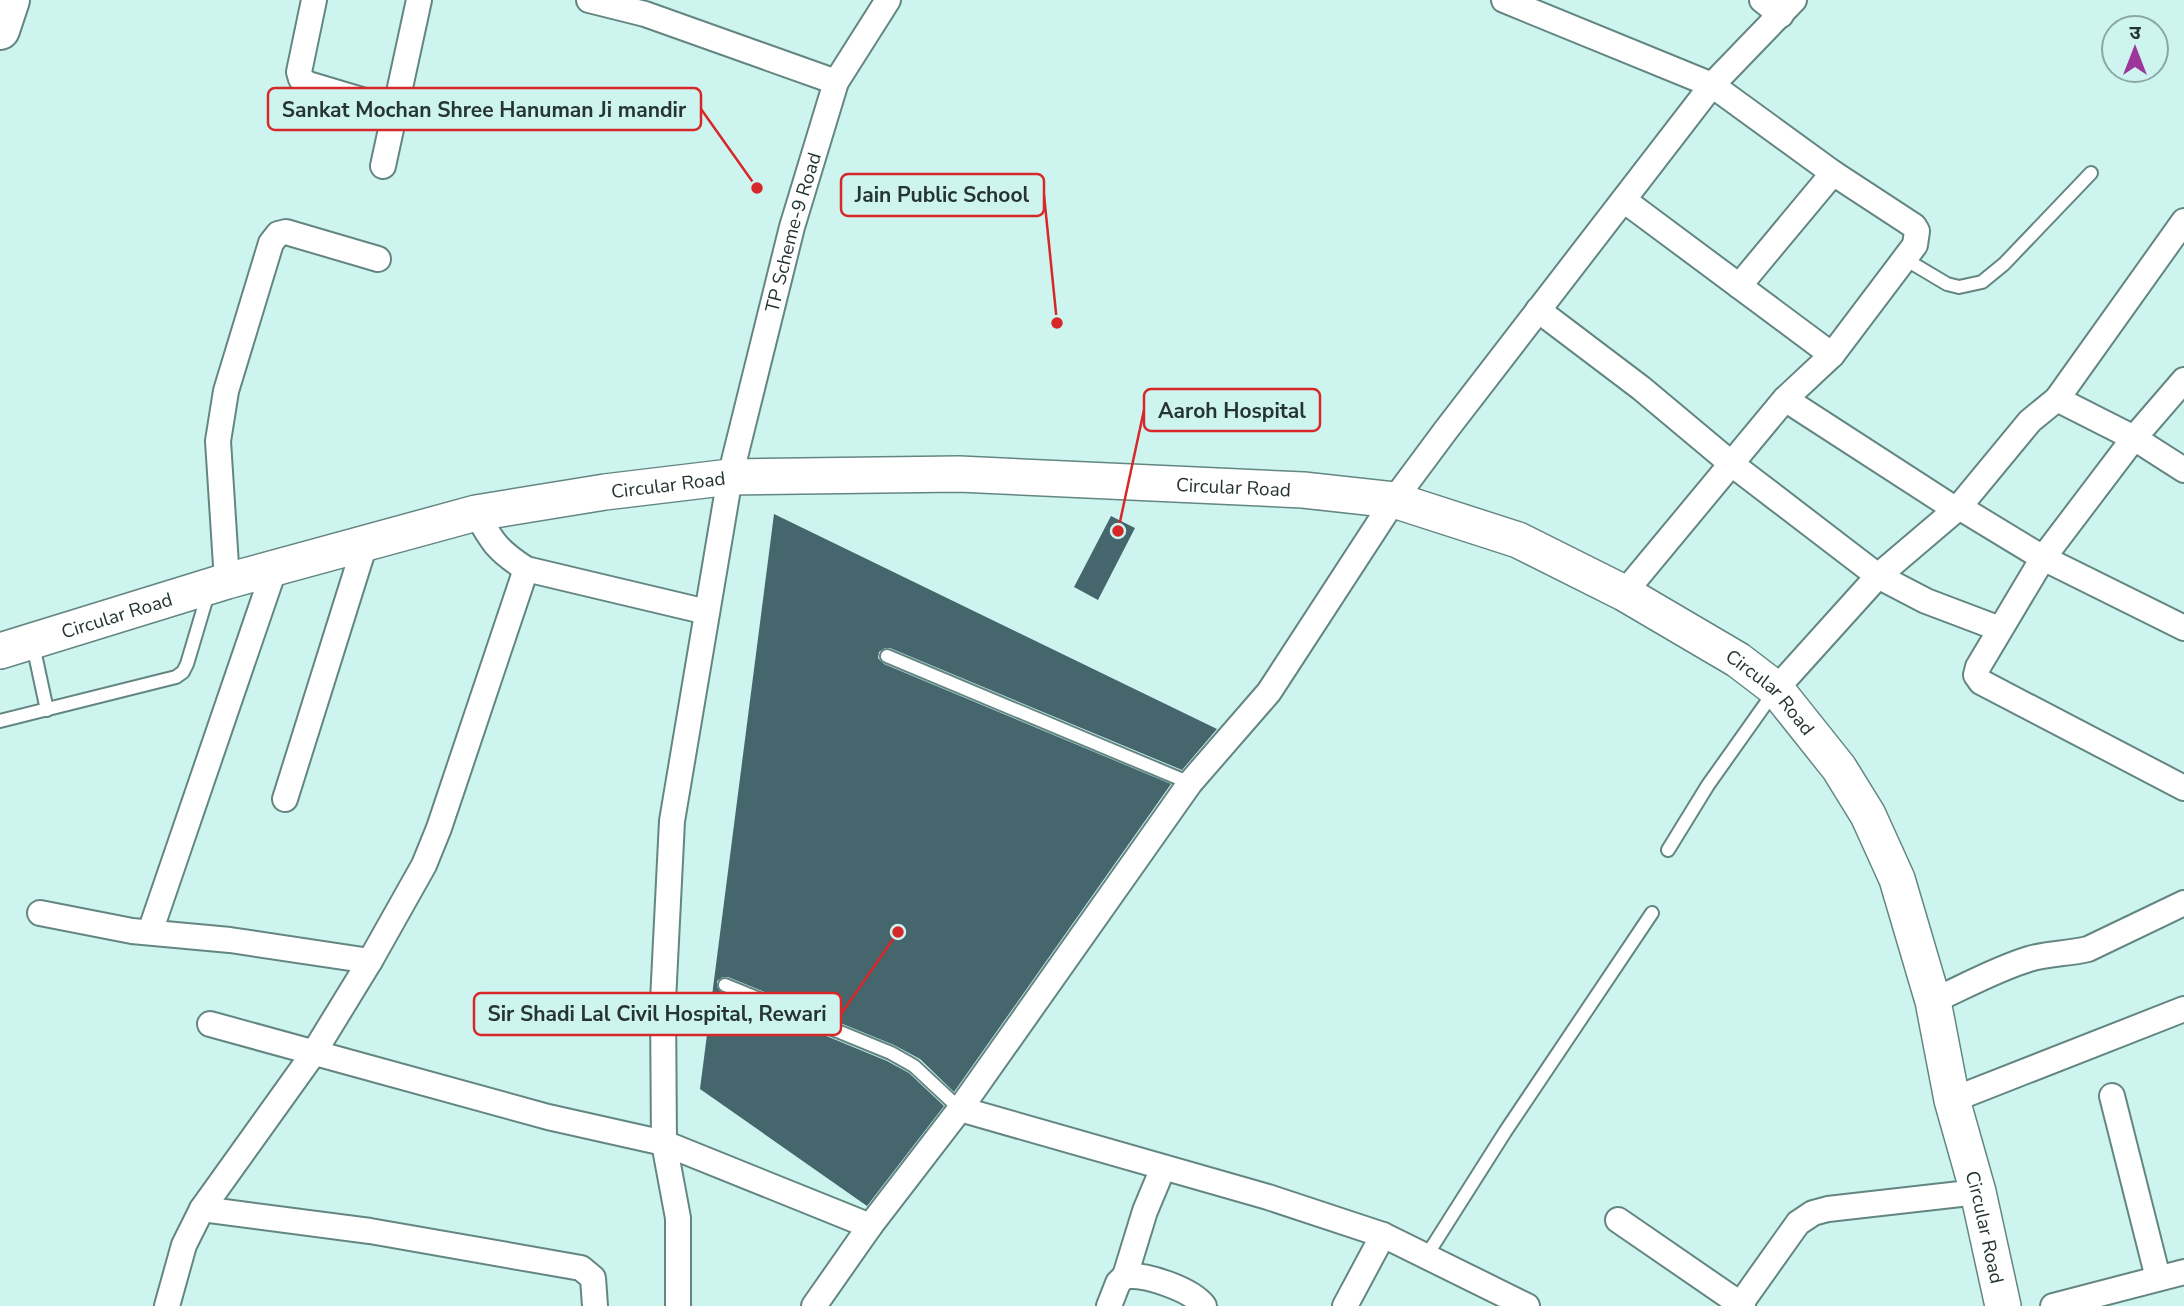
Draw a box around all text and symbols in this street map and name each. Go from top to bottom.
north arrow [2100,14,2170,84]
text: उ [2129,20,2141,46]
callout: Sankat Mochan Shree Hanuman Ji mandir [268,88,701,130]
text: Sankat Mochan Shree Hanuman Ji mandir [282,96,687,124]
street label: TP Scheme-9 Road [759,149,828,315]
callout: Jain Public School [841,174,1044,216]
text: Jain Public School [854,181,1030,209]
callout: Aaroh Hospital [1144,389,1320,431]
text: Aaroh Hospital [1158,397,1306,425]
street label: Circular Road [610,466,727,505]
street label: Circular Road [1175,472,1291,503]
street label: Circular Road [58,587,176,645]
street label: Circular Road [1721,644,1820,741]
callout: Sir Shadi Lal Civil Hospital, Rewari [474,993,841,1035]
text: Sir Shadi Lal Civil Hospital, Rewari [487,1000,827,1028]
street label: Circular Road [1959,1168,2010,1286]

